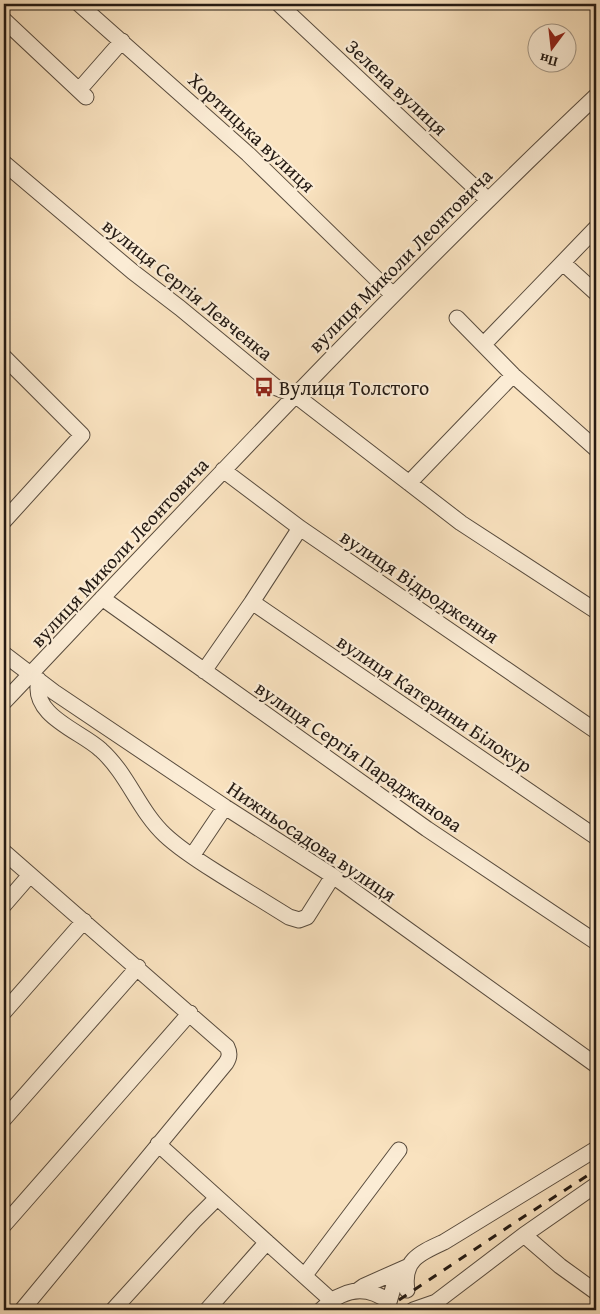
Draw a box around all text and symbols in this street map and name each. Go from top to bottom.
north arrow [528,22,578,72]
street label: Зелена вулиця [340,32,454,142]
text: Пн [537,48,560,73]
street label: Хортицька вулиця [182,65,322,199]
street label: вулиця Миколи Леонтовича [301,161,499,359]
street label: вулиця Сергія Левченка [97,211,280,367]
place label: Вулиця Толстого [279,373,429,402]
bus stop icon: Вулиця Толстого [253,376,275,398]
street label: вулиця Миколи Леонтовича [23,450,215,653]
street label: вулиця Відродження [335,522,505,650]
street label: вулиця Катерини Білокур [332,627,539,779]
street label: вулиця Сергія Параджанова [249,673,469,839]
street label: Нижньосадова вулиця [222,773,402,909]

